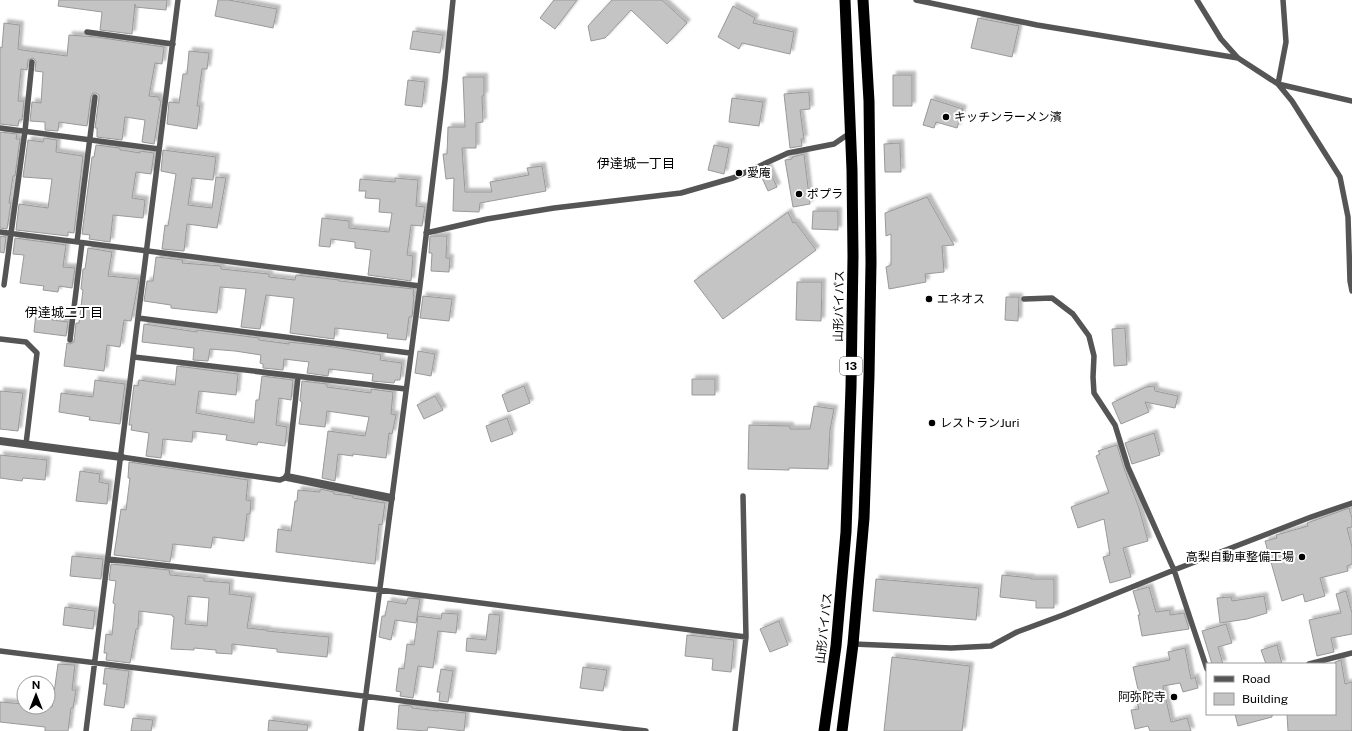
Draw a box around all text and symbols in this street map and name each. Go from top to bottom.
place label: キッチンラーメン濱 [954,110,1062,124]
marker: キッチンラーメン濱 [941,112,951,122]
district label: 伊達城一丁目 [597,156,675,171]
place label: 愛庵 [747,166,771,180]
marker: 愛庵 [734,168,744,178]
place label: ポプラ [807,187,843,201]
marker: ポプラ [794,189,804,199]
street label: 山形バイパス [831,270,847,342]
place label: エネオス [937,292,985,306]
marker: エネオス [924,294,934,304]
district label: 伊達城二丁目 [25,305,103,320]
road number: 13 [840,357,862,375]
place label: レストランJuri [940,416,1019,430]
marker: レストランJuri [927,418,937,428]
place label: 高梨自動車整備工場 [1186,550,1294,564]
marker: 高梨自動車整備工場 [1297,552,1307,562]
street label: 山形バイパス [813,592,835,664]
legend [1206,663,1336,715]
text: Road [1242,672,1270,686]
north arrow [16,675,56,715]
text: N [32,679,40,691]
place label: 阿弥陀寺 [1118,690,1166,704]
marker: 阿弥陀寺 [1169,692,1179,702]
text: Building [1242,692,1288,706]

